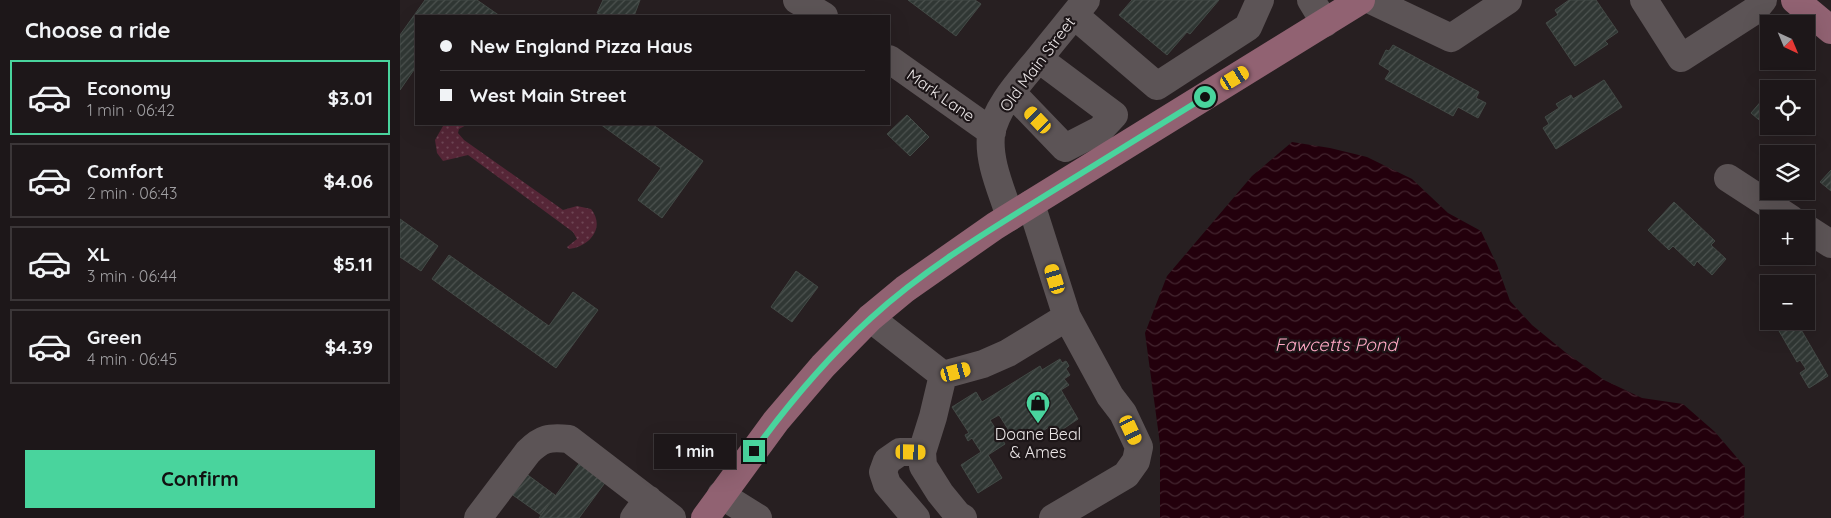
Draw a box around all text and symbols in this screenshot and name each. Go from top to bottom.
street label: Old Main Street [995,13,1079,115]
north arrow [1760,15,1815,70]
map controls [1760,15,1815,330]
text: Choose a ride [25,16,170,44]
text: New England Pizza Haus [470,34,692,58]
street label: Mark Lane [903,64,979,126]
car [1218,64,1251,92]
icon: car [27,75,72,120]
text: Economy [87,76,171,100]
button: locate [1760,80,1815,135]
text: West Main Street [470,83,627,107]
text: $3.01 [328,86,373,110]
route start [1194,86,1216,108]
text: 1 min · 06:42 [87,100,175,120]
car [1022,104,1053,136]
button: layers [1760,145,1815,200]
icon: car [27,158,72,203]
text: Comfort [87,159,164,183]
text: $4.06 [324,169,373,193]
text: 2 min · 06:43 [87,183,177,203]
button: + [1760,210,1815,265]
icon: car [27,241,72,286]
text: XL [87,242,110,266]
text: $5.11 [333,252,373,276]
car [1043,262,1066,296]
text: 3 min · 06:44 [87,266,177,286]
button: − [1760,275,1815,330]
icon: car [27,324,72,369]
text: Green [87,325,142,349]
water label: Fawcetts Pond [1275,333,1399,356]
text: $4.39 [325,335,373,359]
text: 4 min · 06:45 [87,349,177,369]
car [939,361,972,383]
shop icon: Doane Beal & Ames [1025,390,1051,424]
car [1117,413,1144,447]
place label: Doane Beal & Ames [995,424,1081,462]
callout: 1 min [654,434,736,468]
route end [743,440,765,462]
text: 1 min [676,441,714,461]
car [895,444,926,460]
button: Confirm [25,450,375,508]

